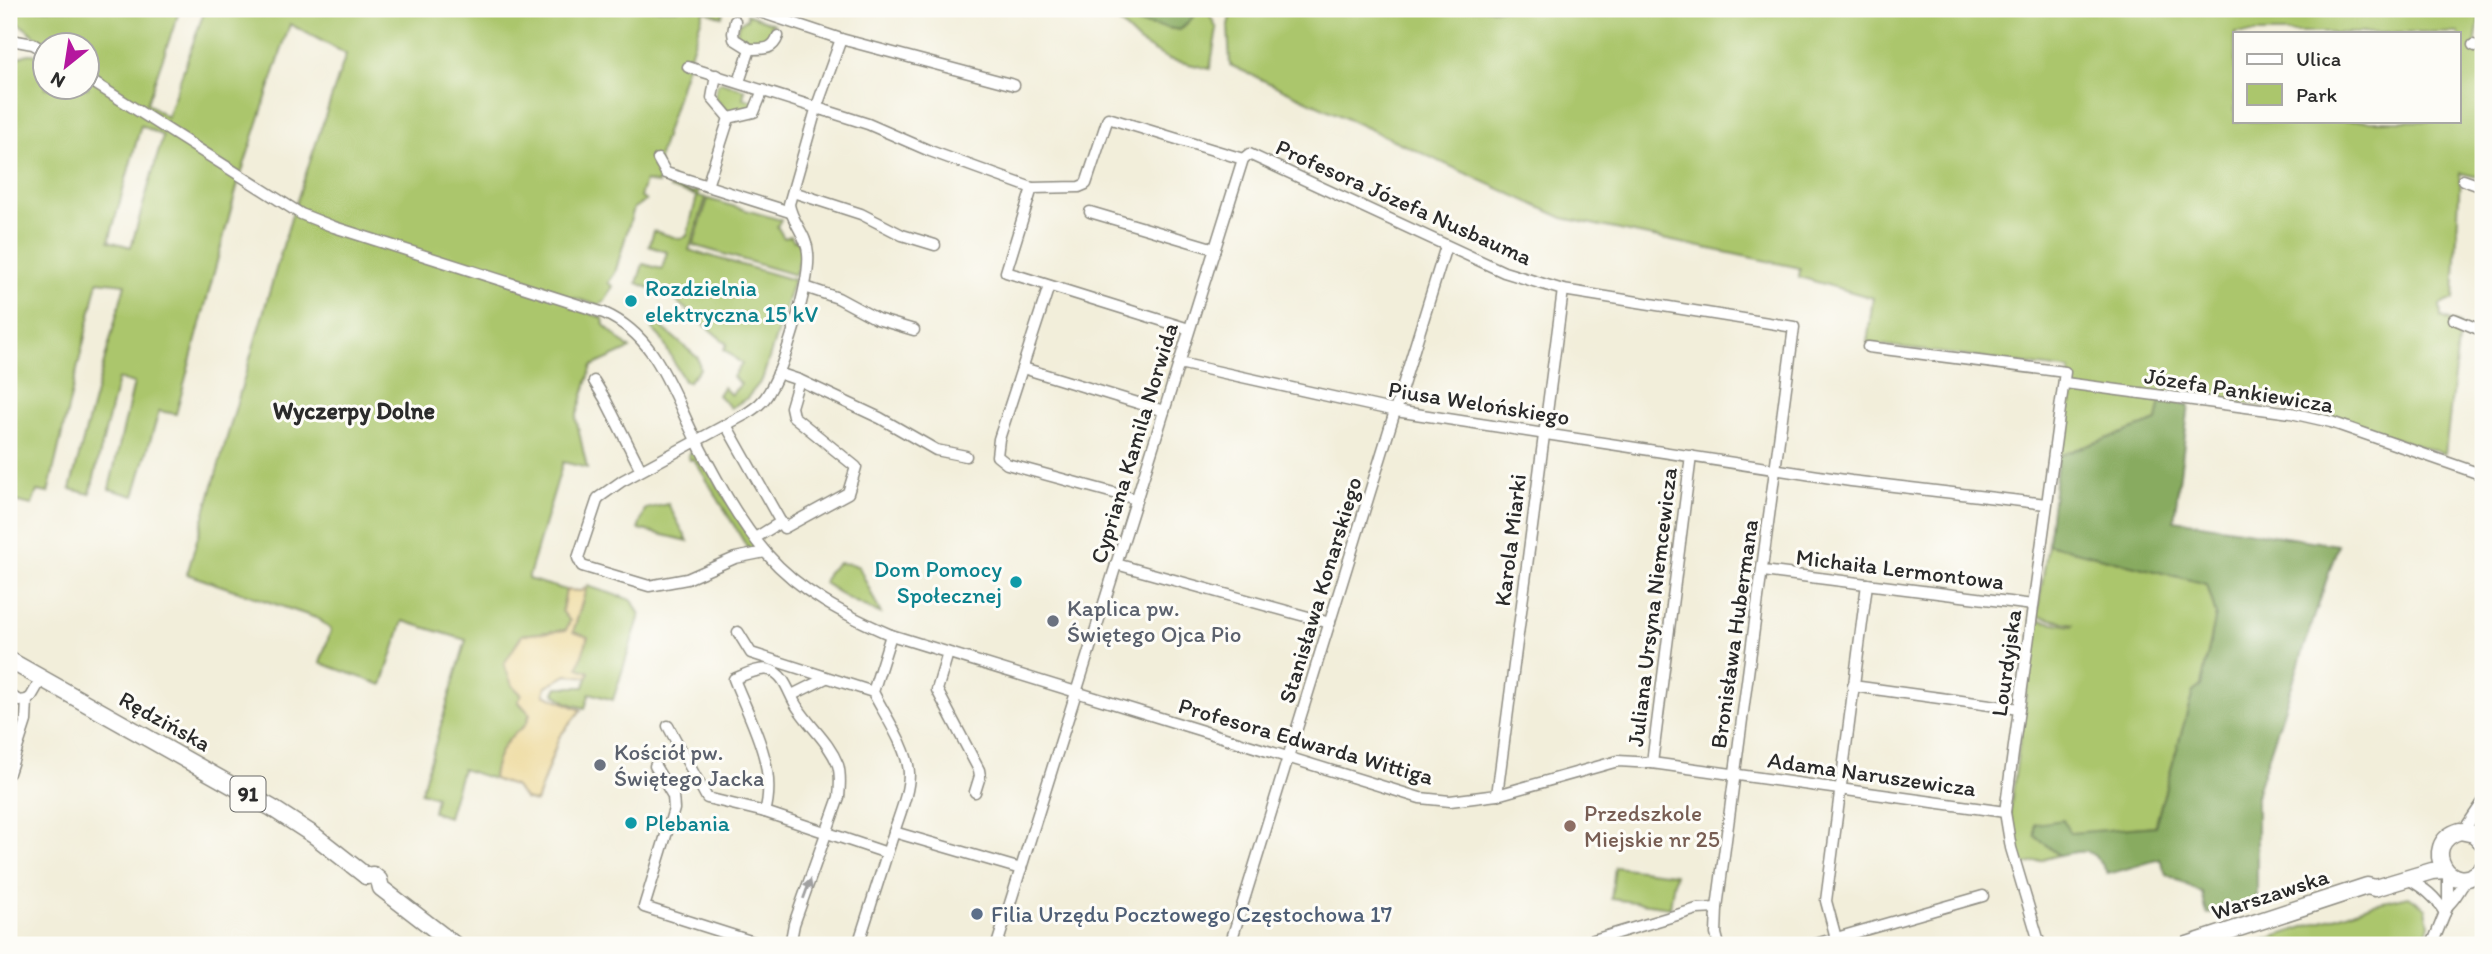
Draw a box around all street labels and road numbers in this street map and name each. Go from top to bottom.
street label: Profesora Józefa Nusbauma [1271,133,1537,271]
street label: Cypriana Kamila Norwida [1084,319,1184,567]
street label: Józefa Pankiewicza [2143,361,2335,419]
street label: Piusa Welońskiego [1386,375,1572,431]
street label: Juliana Ursyna Niemcewicza [1621,466,1683,748]
street label: Karola Miarki [1488,472,1532,608]
street label: Stanisława Konarskiego [1272,473,1368,707]
street label: Bronisława Hubermana [1704,518,1764,750]
street label: Michaiła Lermontowa [1794,542,2006,596]
street label: Lourdyjska [1985,608,2027,718]
street label: Rędzińska [114,684,216,758]
street label: Profesora Edwarda Wittiga [1175,691,1437,791]
street label: Adama Naruszewicza [1766,746,1978,802]
road number: 91 [230,776,266,812]
street label: Warszawska [2208,862,2332,926]

